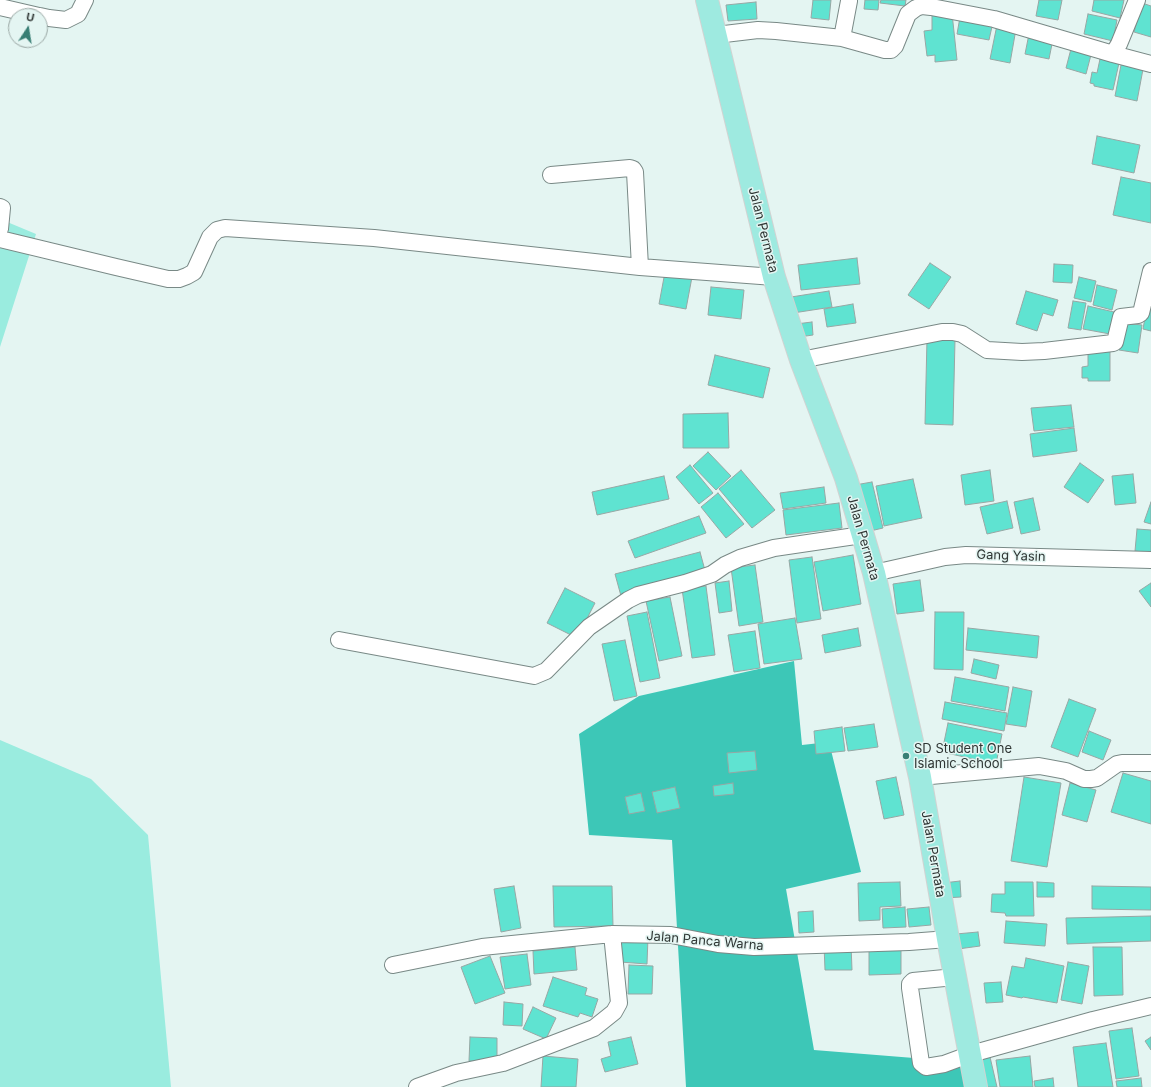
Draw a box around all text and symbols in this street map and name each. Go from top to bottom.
north arrow [8,8,48,48]
text: U [25,10,36,25]
street label: Jalan Permata [745,186,781,274]
street label: Jalan Permata [843,494,883,582]
street label: Gang Yasin [976,547,1046,565]
place label: SD Student One Islamic School [914,741,1012,772]
marker: SD Student One Islamic School [901,751,911,761]
street label: Jalan Permata [918,809,948,899]
street label: Jalan Panca Warna [646,928,764,954]

